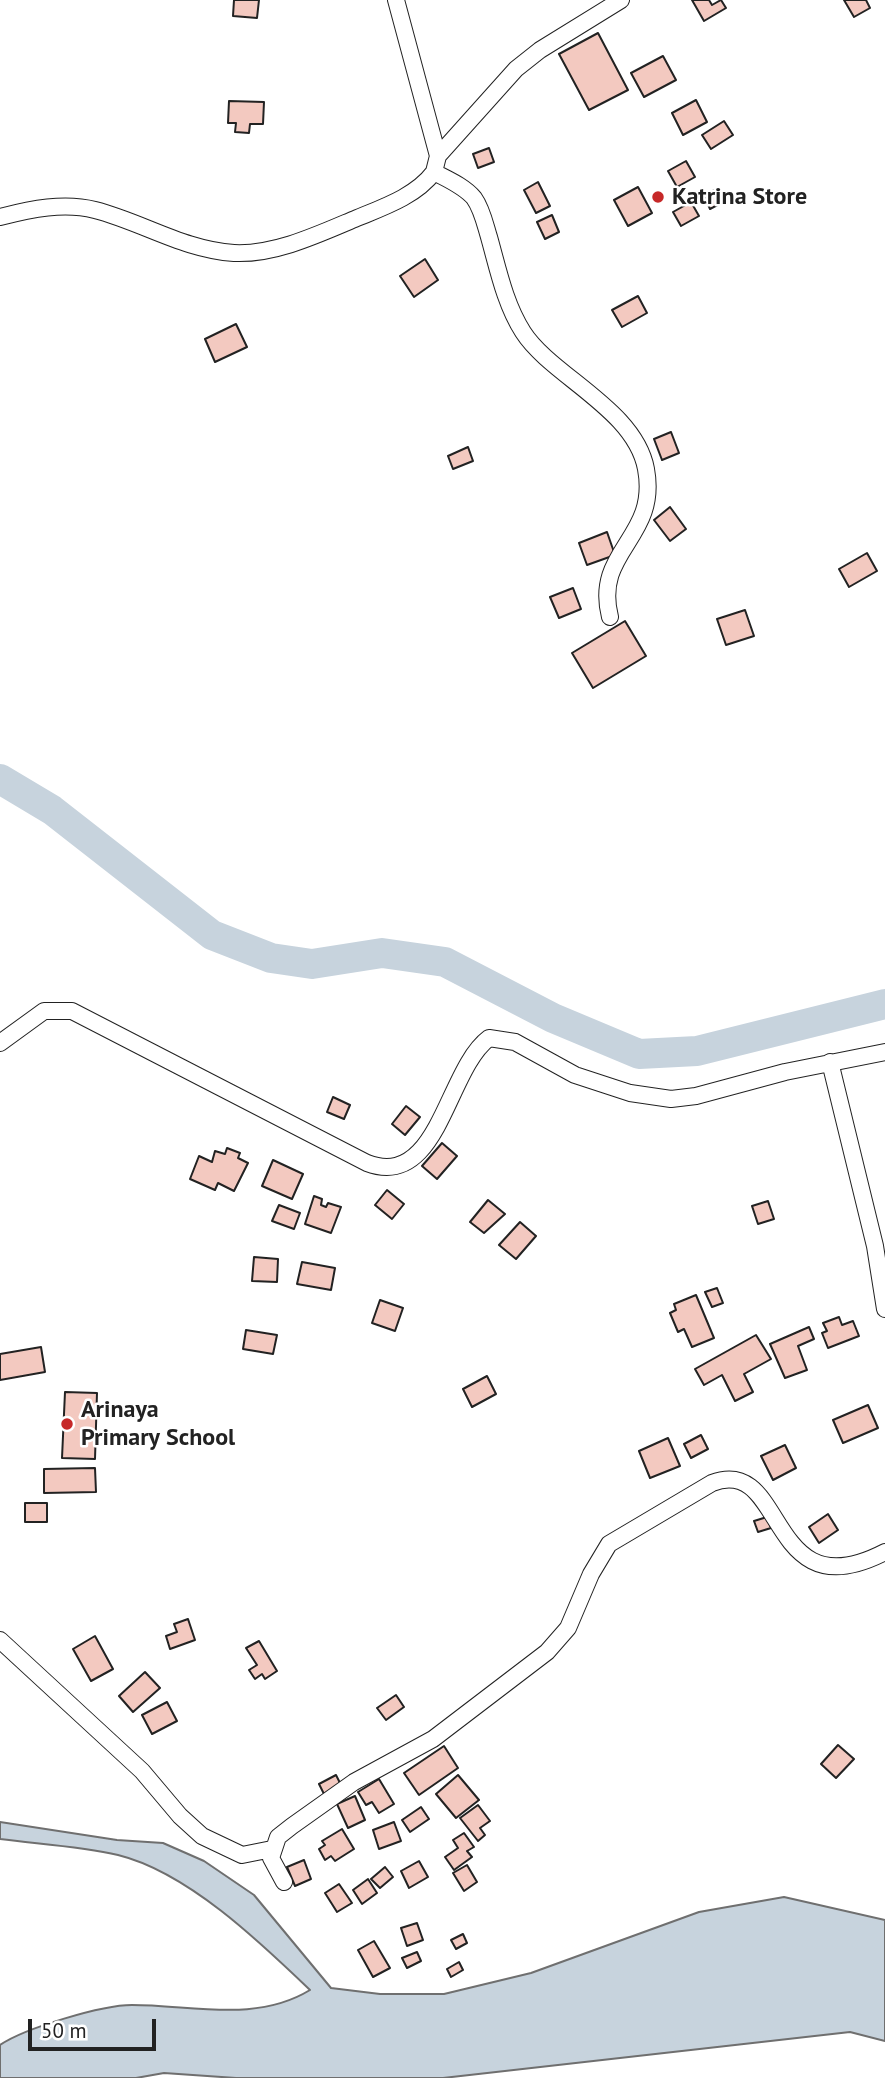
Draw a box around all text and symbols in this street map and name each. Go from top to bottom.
place label: Katrina Store [672,183,807,211]
marker: Katrina Store [650,189,666,205]
place label: Arinaya Primary School [81,1396,235,1452]
marker: Arinaya Primary School [59,1416,75,1432]
scale bar [32,2004,159,2048]
text: 50 m [41,2017,87,2044]

